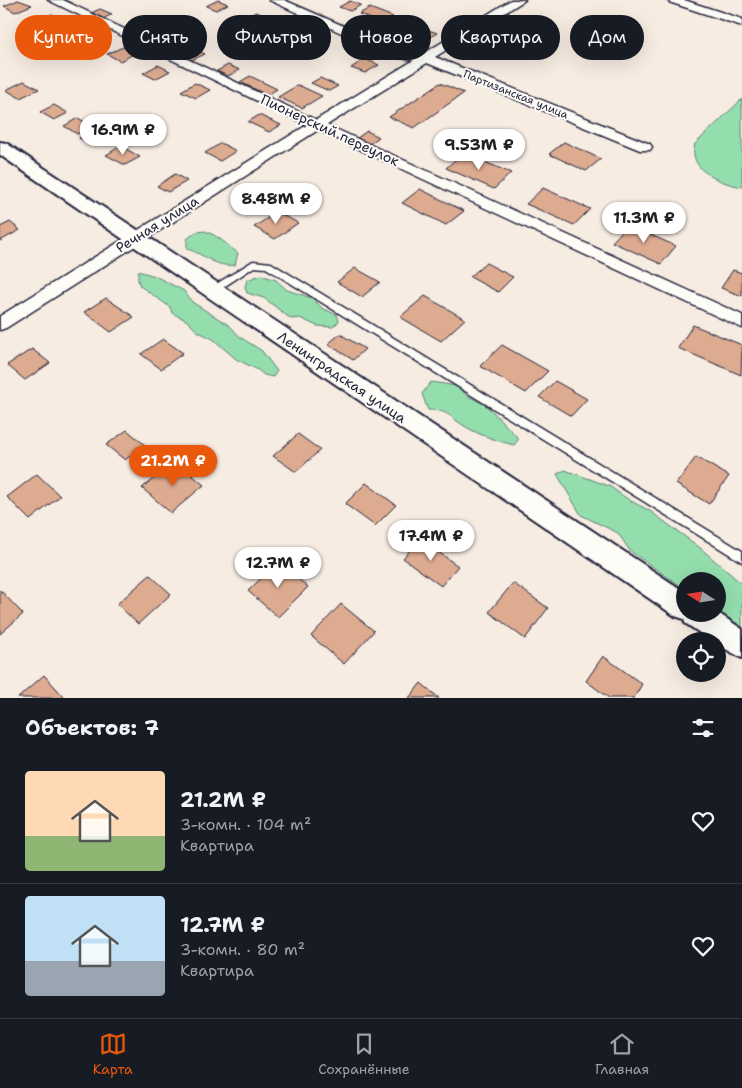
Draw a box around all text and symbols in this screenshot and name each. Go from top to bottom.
chip: Купить [15,15,112,60]
chip: Снять [122,15,207,60]
chip: Фильтры [217,15,331,60]
chip: Новое [341,15,431,60]
chip: Квартира [441,15,560,60]
chip: Дом [570,15,644,60]
street label: Партизанская улица [461,67,571,122]
street label: Пионерский переулок [258,90,403,170]
pin: 16.9M ₽ [77,114,169,156]
text: 16.9M ₽ [91,119,155,140]
pin: 9.53M ₽ [433,128,525,171]
text: 9.53M ₽ [444,134,514,155]
pin: 8.48M ₽ [230,182,322,225]
text: 8.48M ₽ [241,188,311,209]
street label: Речная улица [112,191,202,257]
pin: 11.3M ₽ [598,202,690,244]
text: 11.3M ₽ [613,207,675,228]
street label: Ленинградская улица [274,327,410,427]
pin: 21.2M ₽ [127,444,219,487]
text: 21.2M ₽ [140,450,206,471]
pin: 17.4M ₽ [385,520,477,562]
text: 17.4M ₽ [399,525,463,546]
pin: 12.7M ₽ [232,546,324,589]
text: 12.7M ₽ [246,552,310,573]
north arrow [676,572,726,622]
map controls [676,572,726,682]
button: locate [676,632,726,682]
text: Объектов: 7 [25,714,159,742]
icon: filters [689,714,717,742]
text: 21.2M ₽ [180,786,266,814]
icon: home [65,791,125,851]
icon: heart [689,807,717,835]
text: 3-комн. · 104 m² [180,814,311,835]
text: Квартира [180,835,254,856]
text: 12.7M ₽ [180,911,265,939]
icon: home [65,916,125,976]
icon: heart [689,932,717,960]
text: 3-комн. · 80 m² [180,939,305,960]
text: Квартира [180,960,254,981]
tab: Карта [93,1030,133,1078]
tab: Сохранённые [318,1030,410,1078]
tab: Главная [595,1030,649,1078]

